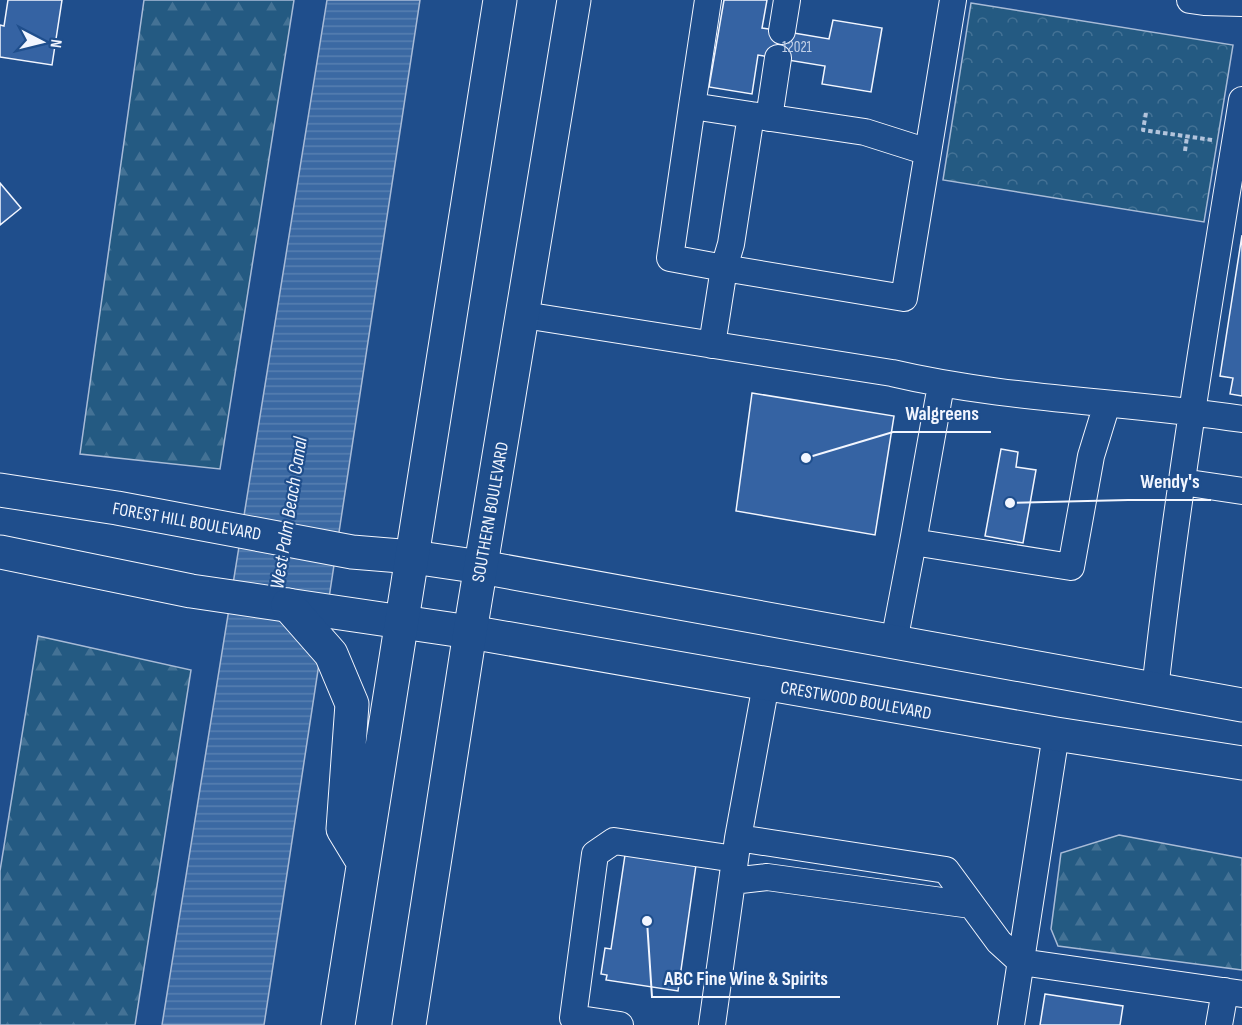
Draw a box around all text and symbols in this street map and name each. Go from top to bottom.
north arrow [12,12,72,72]
text: N [45,38,65,49]
house number: 12021 [782,38,813,57]
callout: Walgreens [893,394,991,432]
text: Walgreens [905,402,979,426]
water label: West Palm Beach Canal [265,434,313,591]
street label: SOUTHERN BOULEVARD [468,440,513,584]
callout: Wendy's [1128,462,1211,500]
text: Wendy's [1140,470,1200,494]
street label: FOREST HILL BOULEVARD [111,498,263,545]
street label: CRESTWOOD BOULEVARD [779,677,933,724]
callout: ABC Fine Wine & Spirits [652,959,840,997]
text: ABC Fine Wine & Spirits [663,967,828,991]

